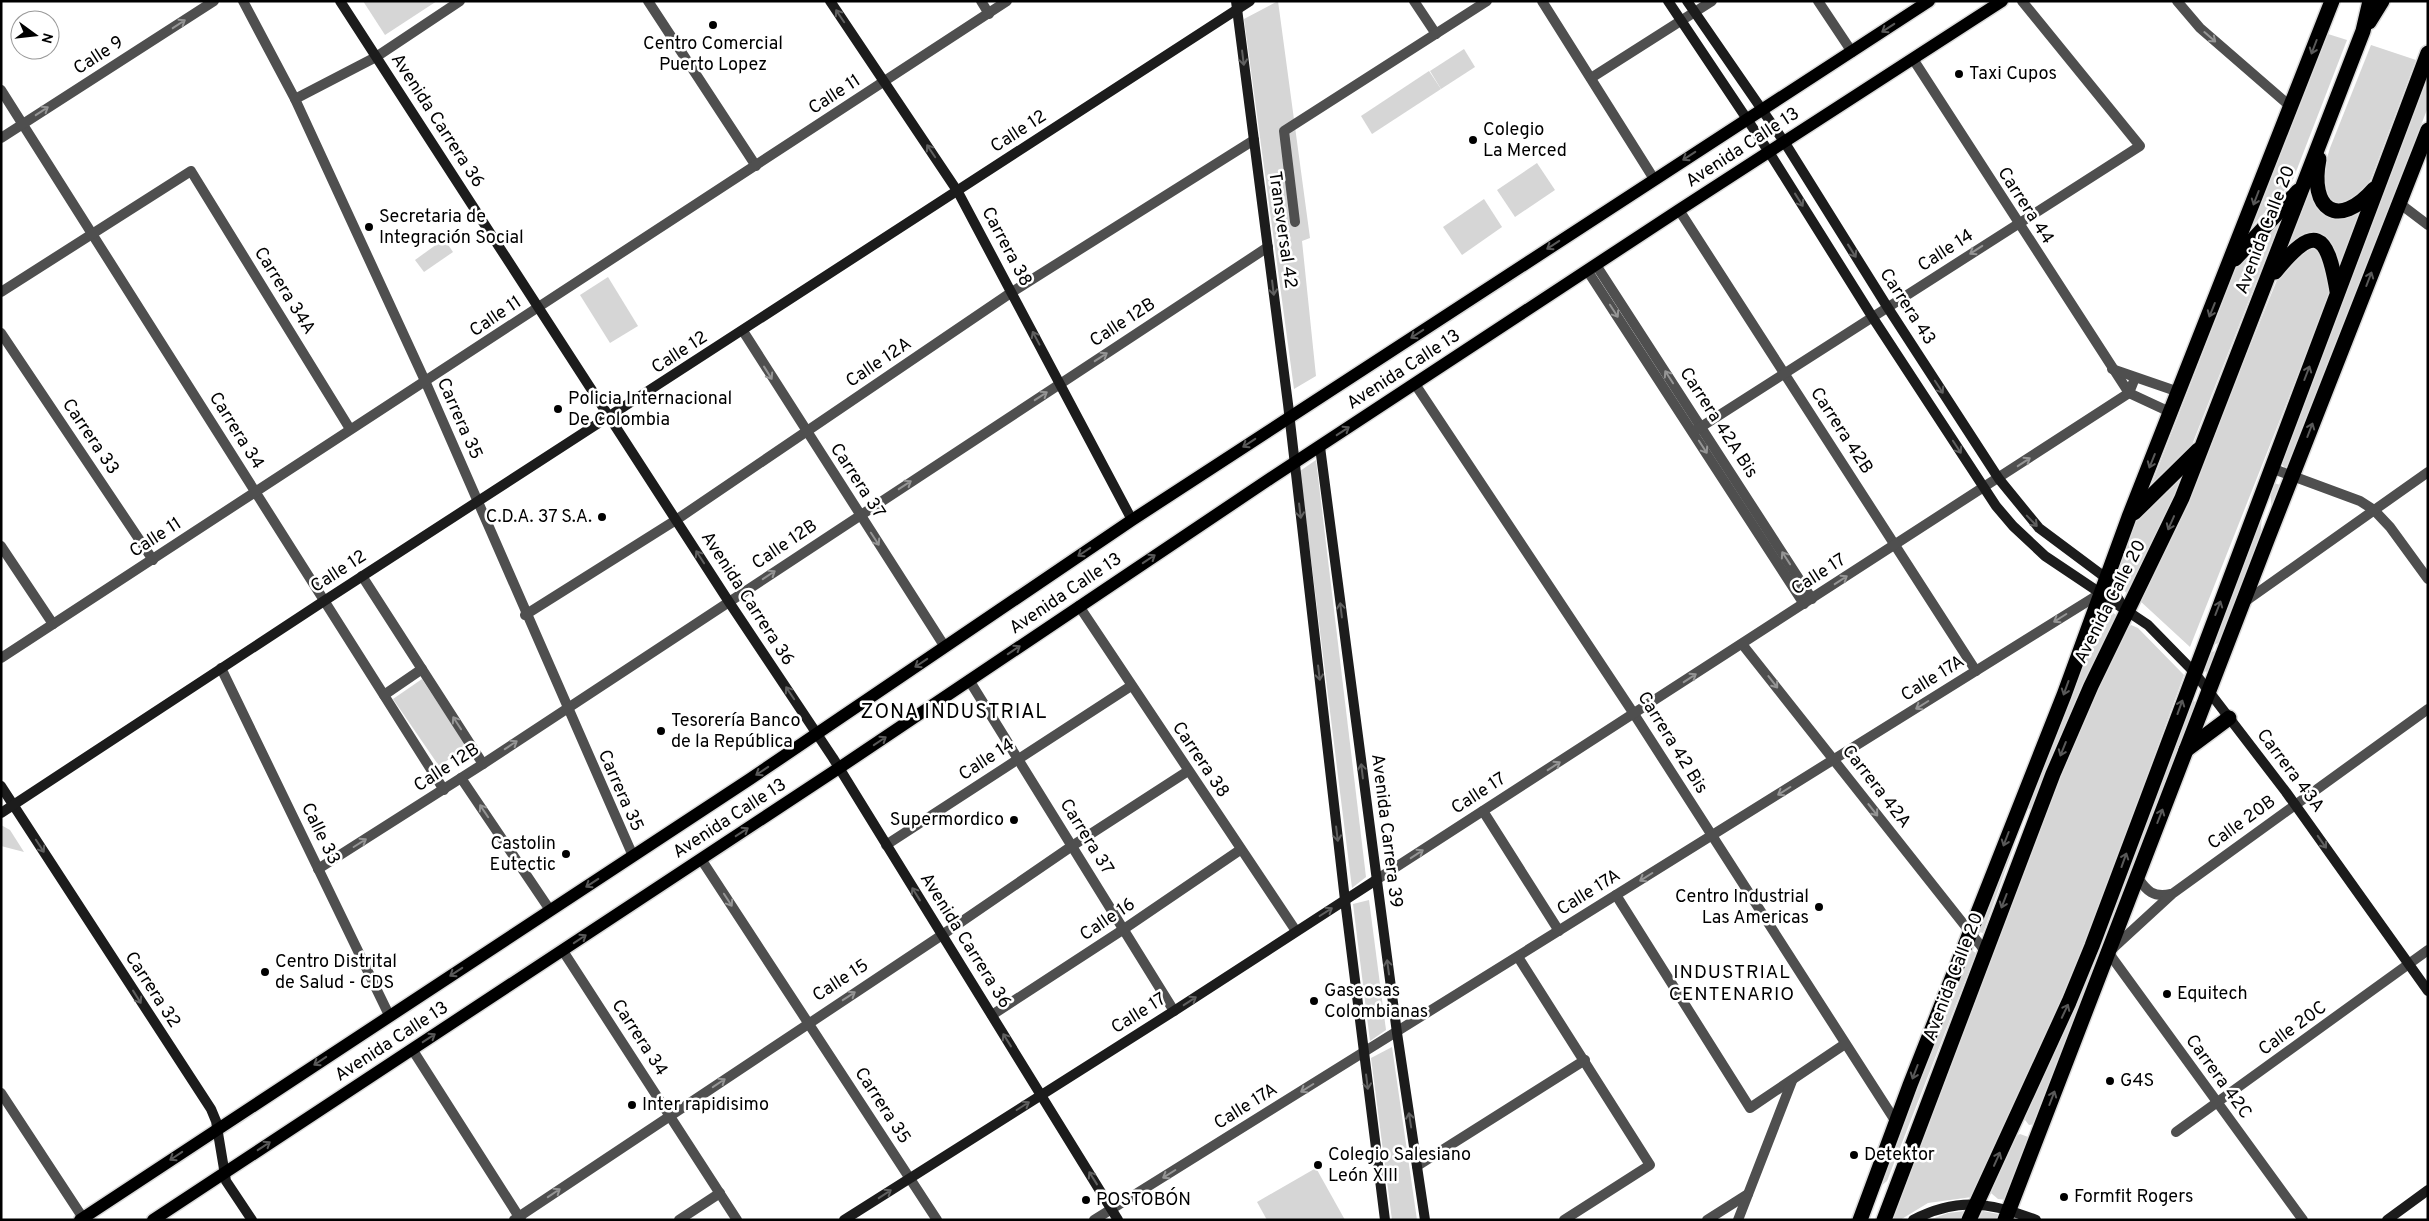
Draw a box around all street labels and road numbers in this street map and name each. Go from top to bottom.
street label: Calle 9 [70,31,128,81]
street label: Avenida Carrera 36 [385,50,489,192]
street label: Calle 11 [804,70,866,120]
street label: Avenida Calle 13 [1682,103,1804,193]
street label: Calle 12 [987,105,1051,159]
street label: Avenida Calle 20 [2231,162,2301,298]
street label: Carrera 44 [1992,163,2058,249]
street label: Transversal 42 [1262,170,1302,290]
street label: Carrera 38 [975,203,1037,291]
street label: Calle 14 [1914,224,1978,278]
street label: Carrera 34A [248,243,320,339]
street label: Carrera 43 [1874,264,1940,350]
street label: Calle 11 [466,291,526,343]
street label: Calle 12B [1086,293,1160,353]
street label: Avenida Calle 13 [1343,325,1465,415]
street label: Calle 12 [648,326,712,380]
street label: Calle 12A [842,333,916,393]
street label: Carrera 42A Bis [1674,363,1762,483]
street label: Carrera 35 [431,375,487,463]
street label: Carrera 42B [1804,383,1878,479]
street label: Carrera 34 [203,388,269,474]
street label: Carrera 33 [56,395,124,479]
street label: Carrera 37 [824,439,890,523]
street label: Calle 11 [125,513,187,563]
street label: Calle 12B [748,515,822,575]
street label: Avenida Carrera 36 [695,528,799,670]
street label: Avenida Calle 20 [2070,536,2152,668]
street label: Calle 12 [307,545,371,599]
street label: Avenida Calle 13 [1005,548,1127,640]
street label: Calle 17 [1787,549,1851,601]
street label: Calle 17A [1897,651,1969,707]
street label: Carrera 42 Bis [1631,688,1713,798]
street label: Carrera 38 [1166,718,1234,802]
street label: Carrera 43A [2251,725,2329,817]
street label: Calle 14 [955,733,1019,787]
street label: Calle 12B [410,738,484,798]
street label: Carrera 42A [1836,741,1916,833]
street label: Carrera 35 [592,747,648,835]
street label: Avenida Carrera 39 [1365,753,1407,909]
street label: Calle 17 [1447,768,1511,820]
street label: Avenida Calle 13 [669,774,791,864]
street label: Calle 20B [2203,791,2281,855]
street label: Carrera 37 [1054,795,1118,879]
street label: Calle 33 [295,799,345,869]
street label: Calle 17A [1553,865,1625,921]
street label: Avenida Carrera 36 [914,869,1016,1013]
street label: Calle 16 [1076,893,1140,947]
street label: Avenida Calle 20 [1919,909,1989,1045]
street label: Carrera 32 [119,947,185,1033]
street label: Calle 15 [809,954,873,1008]
street label: Calle 17 [1107,988,1171,1040]
street label: Carrera 34 [606,995,672,1081]
street label: Avenida Calle 13 [331,997,453,1087]
street label: Calle 20C [2254,997,2332,1061]
street label: Carrera 42C [2180,1030,2256,1124]
street label: Carrera 35 [849,1063,915,1149]
street label: Calle 17A [1210,1079,1282,1135]

